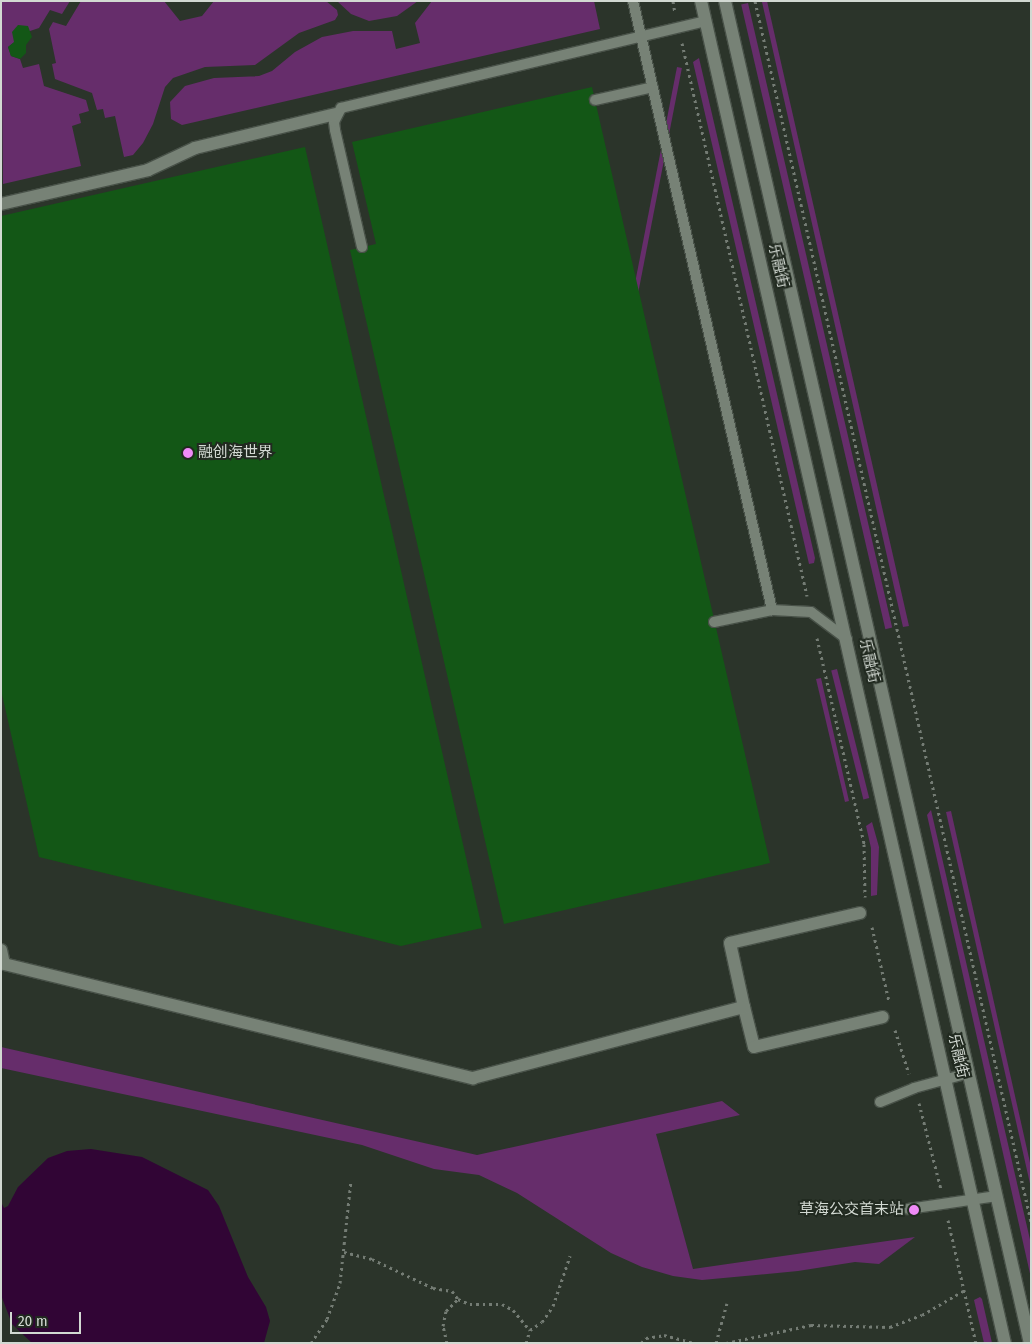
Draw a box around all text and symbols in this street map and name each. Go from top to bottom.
street label: 乐融街 [764,242,792,290]
place label: 融创海世界 [198,444,273,462]
marker: 融创海世界 [182,447,194,459]
street label: 乐融街 [855,637,883,685]
street label: 乐融街 [944,1032,972,1080]
place label: 草海公交首末站 [799,1201,904,1219]
marker: 草海公交首末站 [908,1204,920,1216]
scale bar [12,1302,84,1334]
text: 20 m [18,1312,48,1330]

